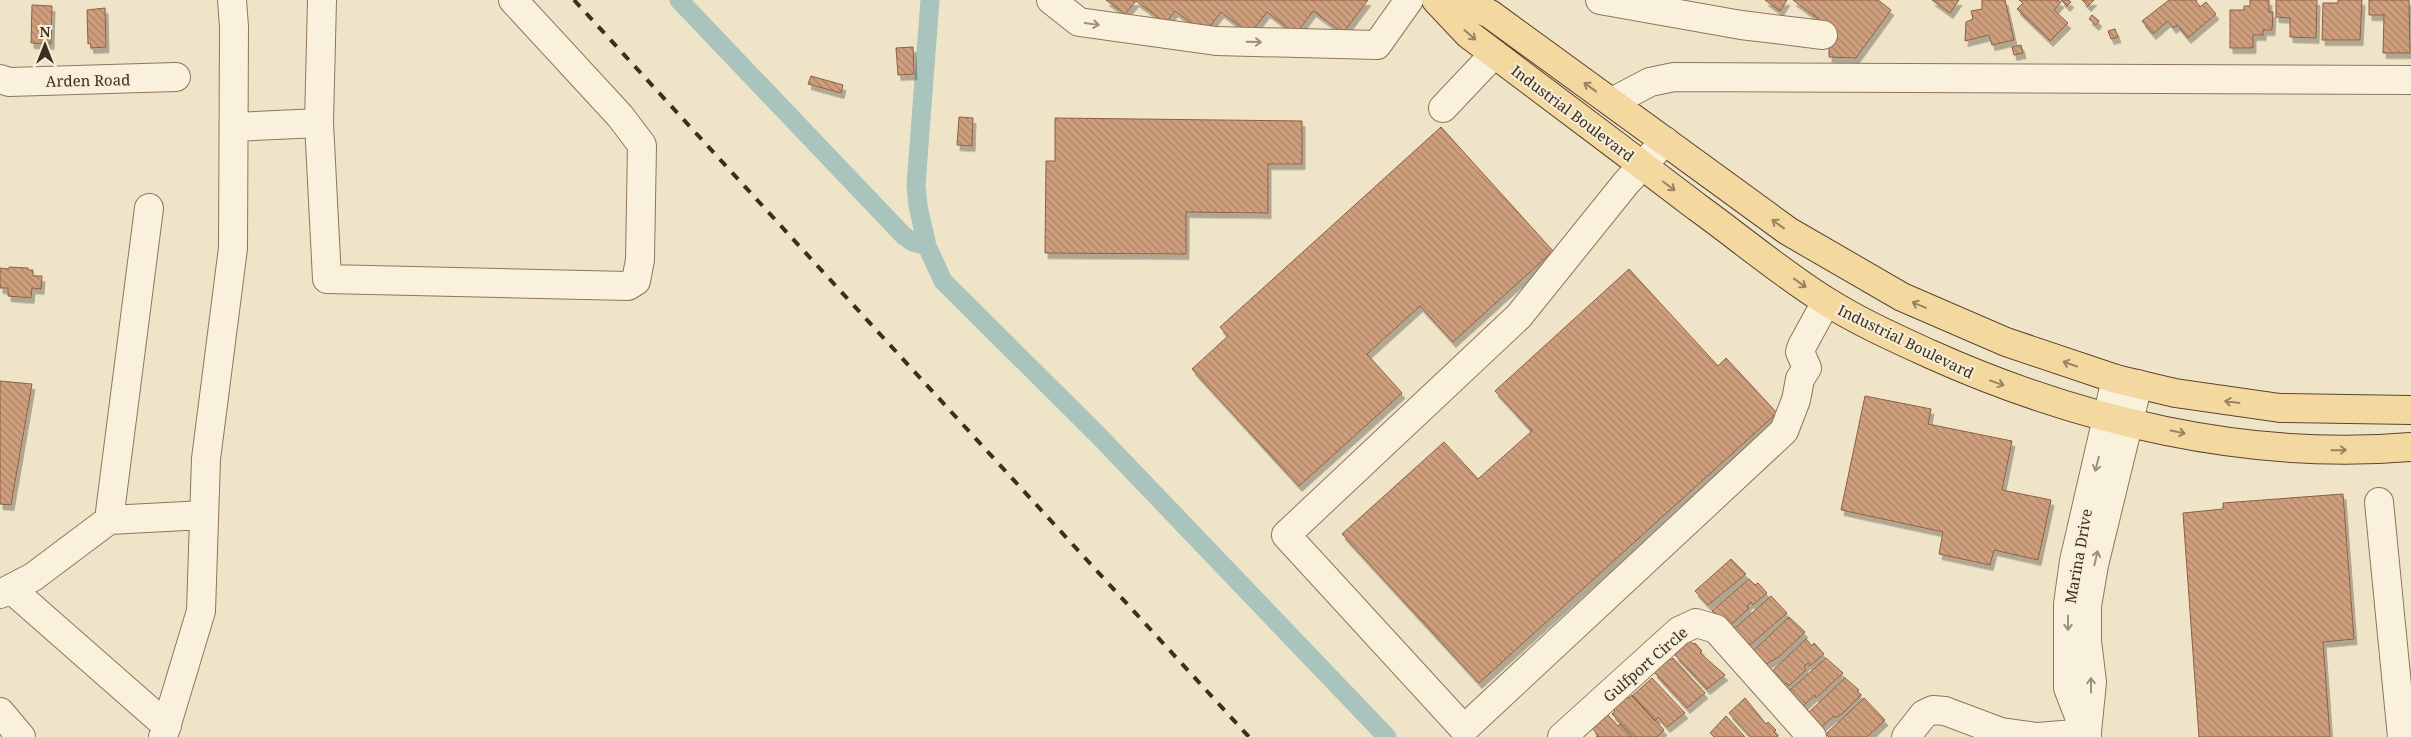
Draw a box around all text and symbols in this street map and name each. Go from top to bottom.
one-way arrow [1084,19,1100,29]
north arrow [20,20,70,70]
text: N [39,22,51,41]
one-way arrow [1463,29,1476,41]
one-way arrow [1245,37,1261,47]
street label: Industrial Boulevard [1508,60,1638,166]
street label: Arden Road [46,69,130,91]
one-way arrow [1583,82,1597,92]
one-way arrow [1662,180,1675,191]
one-way arrow [1772,218,1785,229]
one-way arrow [1792,277,1806,288]
street label: Industrial Boulevard [1835,299,1977,383]
one-way arrow [1912,299,1927,309]
one-way arrow [2062,358,2078,368]
one-way arrow [1988,379,2004,388]
one-way arrow [2224,397,2240,407]
one-way arrow [2169,428,2185,437]
one-way arrow [2330,445,2347,455]
one-way arrow [2092,455,2101,471]
street label: Marina Drive [2060,507,2096,605]
one-way arrow [2092,551,2101,567]
one-way arrow [2063,614,2073,631]
street label: Gulfport Circle [1599,622,1691,706]
one-way arrow [2086,677,2096,694]

